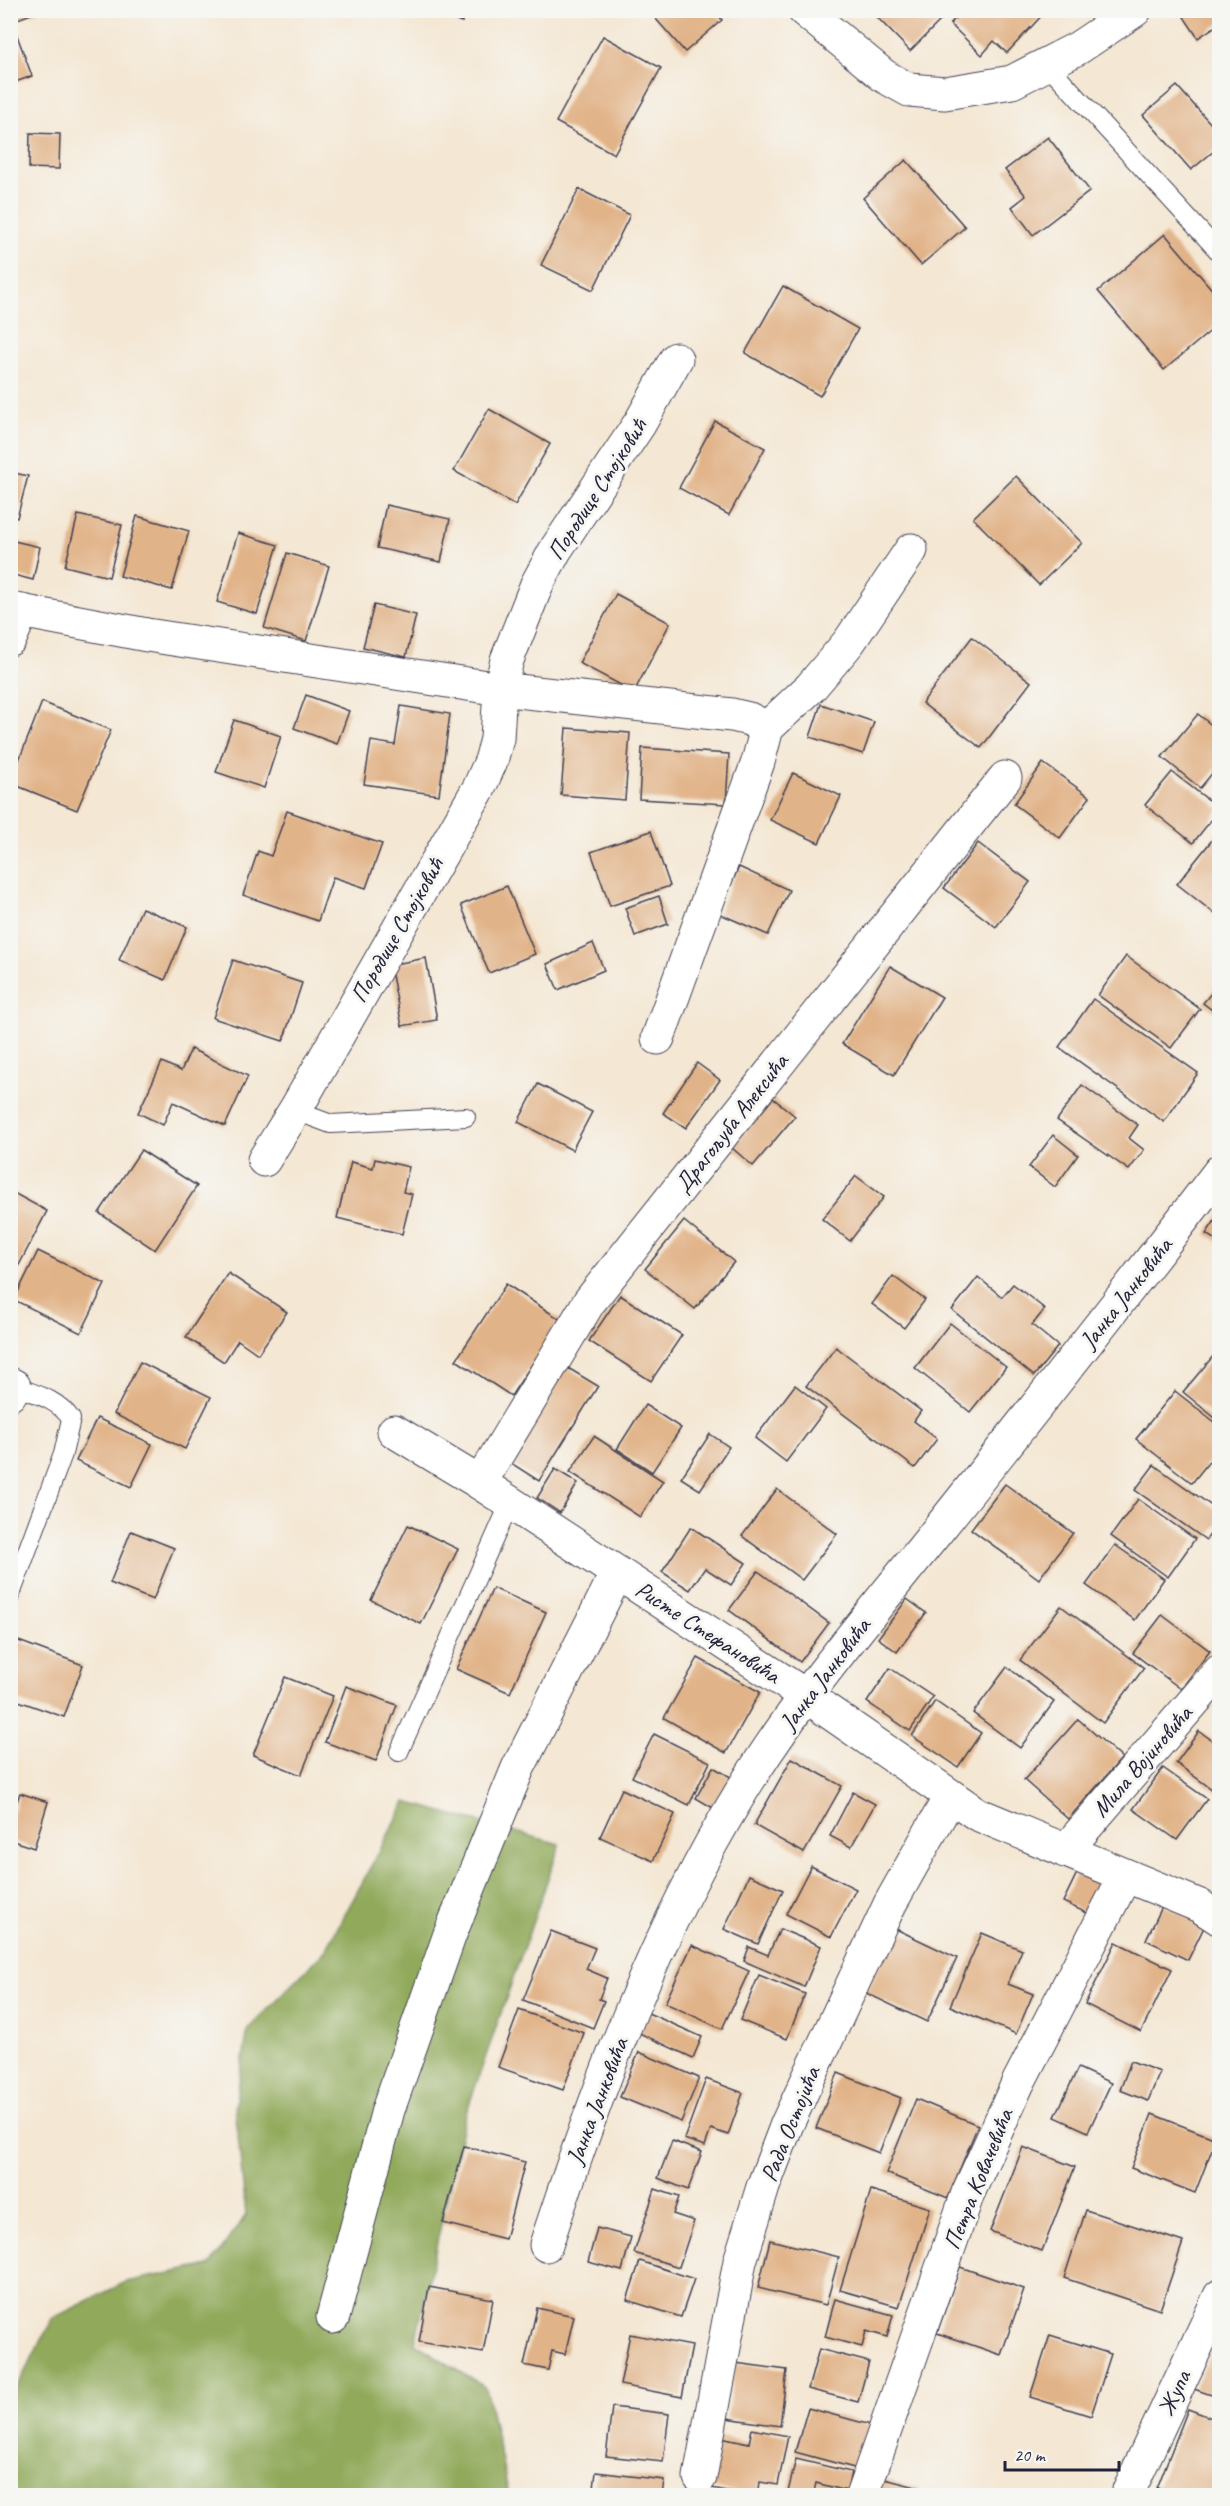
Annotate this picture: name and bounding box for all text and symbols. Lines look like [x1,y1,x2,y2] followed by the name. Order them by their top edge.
[540,411,655,565] street label: Породице Стојковић
[343,851,451,1008] street label: Породице Стојковић
[667,1046,796,1199] street label: Драгољуба Алексића
[1073,1230,1180,1355] street label: Јанка Јанковића
[630,1574,787,1691] street label: Ристе Стефановића
[772,1611,878,1737] street label: Јанка Јанковића
[1085,1698,1200,1823] street label: Мила Војиновића
[559,2032,635,2169] street label: Јанка Јанковића
[753,2061,827,2186] street label: Рада Остојића
[936,2103,1020,2254] street label: Петра Ковачевића
[1151,2364,1198,2421] street label: Жупа
[1005,2434,1119,2472] scale bar
[1014,2444,1047,2466] text: 20 m

